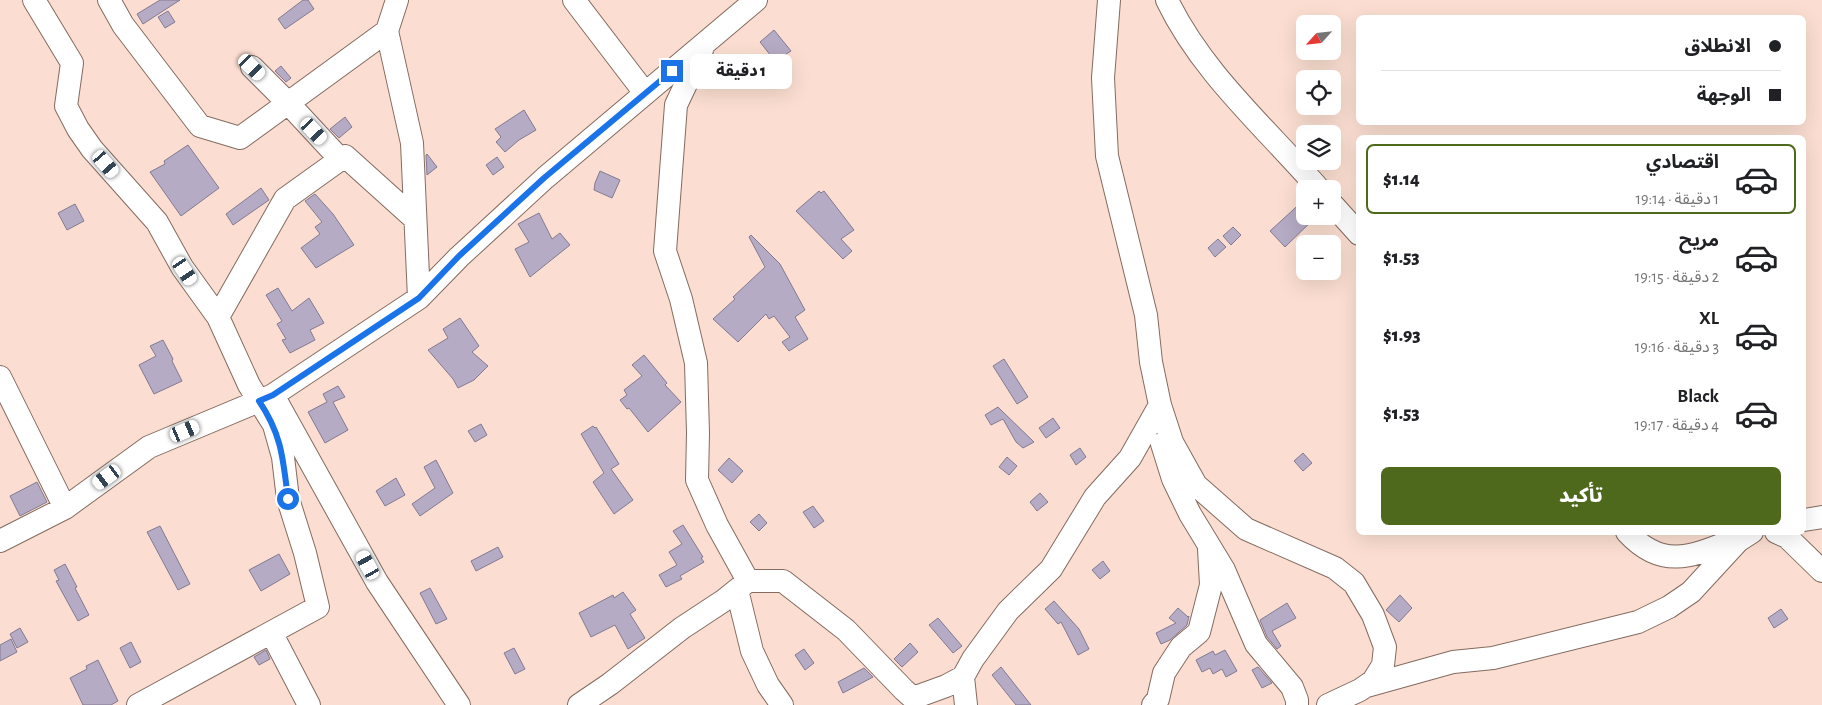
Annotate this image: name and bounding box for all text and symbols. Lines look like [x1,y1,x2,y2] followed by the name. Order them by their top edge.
[1296,15,1341,60] north arrow
[1296,15,1341,280] map controls
[1685,37,1751,56] text: الانطلاق
[235,51,268,83] car
[690,54,792,88] callout: 1 دقيقة
[661,60,683,82] route end
[716,63,766,79] text: 1 دقيقة
[1296,70,1341,115] button: locate
[1697,86,1751,105] text: الوجهة
[298,115,329,147] car
[1296,125,1341,170] button: layers
[90,148,121,180] car
[1646,153,1719,172] text: اقتصادي
[1734,157,1779,202] icon: car
[1383,170,1420,189] text: $1.14
[1296,180,1341,225] button: +
[1636,191,1719,207] text: 1 دقيقة · 19:14
[1679,231,1719,250] text: مريح
[1296,235,1341,280] button: −
[1734,235,1779,280] icon: car
[1383,248,1420,267] text: $1.53
[170,254,199,288] car
[1635,269,1719,285] text: 2 دقيقة · 19:15
[1699,309,1719,328] text: XL
[1734,313,1779,358] icon: car
[1383,326,1421,345] text: $1.93
[1635,339,1719,355] text: 3 دقيقة · 19:16
[1677,387,1719,406] text: Black
[1734,391,1779,436] icon: car
[1383,404,1420,423] text: $1.53
[1634,417,1719,433] text: 4 دقيقة · 19:17
[168,418,201,444] car
[90,462,123,492] car
[1381,467,1781,525] button: تأكيد
[277,488,299,510] route start
[354,548,381,582] car

